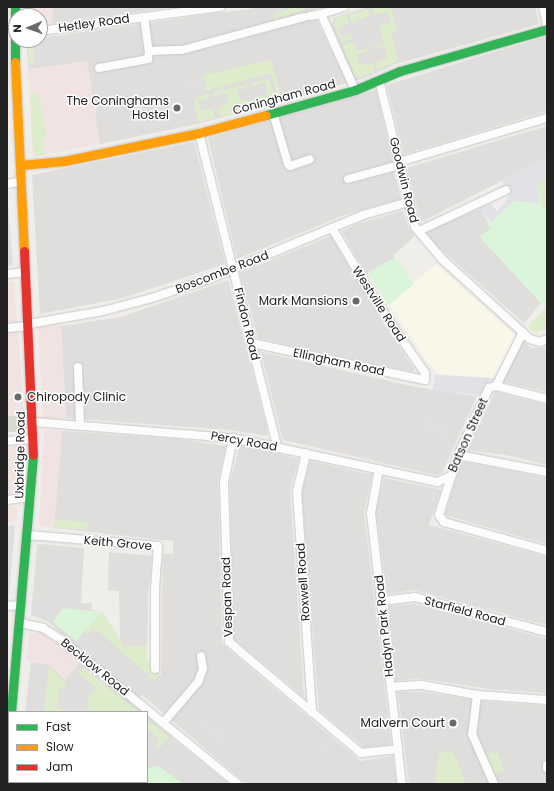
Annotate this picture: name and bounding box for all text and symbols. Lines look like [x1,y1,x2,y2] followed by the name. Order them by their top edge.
[8,8,48,48] north arrow
[58,11,130,35] street label: Hetley Road
[9,24,25,33] text: N
[231,76,337,118] street label: Coningham Road
[66,94,169,122] place label: The Coninghams Hostel
[172,103,182,113] marker: The Coninghams Hostel
[386,136,422,224] street label: Goodwin Road
[173,248,271,296] street label: Boscombe Road
[349,264,409,344] street label: Westville Road
[231,286,263,362] street label: Findon Road
[259,294,348,308] place label: Mark Mansions
[351,296,361,306] marker: Mark Mansions
[292,345,386,379] street label: Ellingham Road
[27,390,126,404] place label: Chiropody Clinic
[12,391,24,403] marker: Chiropody Clinic
[445,396,491,474] street label: Batson Street
[12,411,28,499] street label: Uxbridge Road
[210,428,278,454] street label: Percy Road
[83,533,153,553] street label: Keith Grove
[293,542,313,622] street label: Roxwell Road
[218,557,236,637] street label: Vespan Road
[371,574,397,678] street label: Hadyn Park Road
[423,593,507,629] street label: Starfield Road
[58,635,132,699] street label: Becklow Road
[8,711,148,783] legend
[361,716,445,730] place label: Malvern Court
[46,718,71,735] text: Fast
[448,718,458,728] marker: Malvern Court
[46,738,74,755] text: Slow
[46,758,73,775] text: Jam

